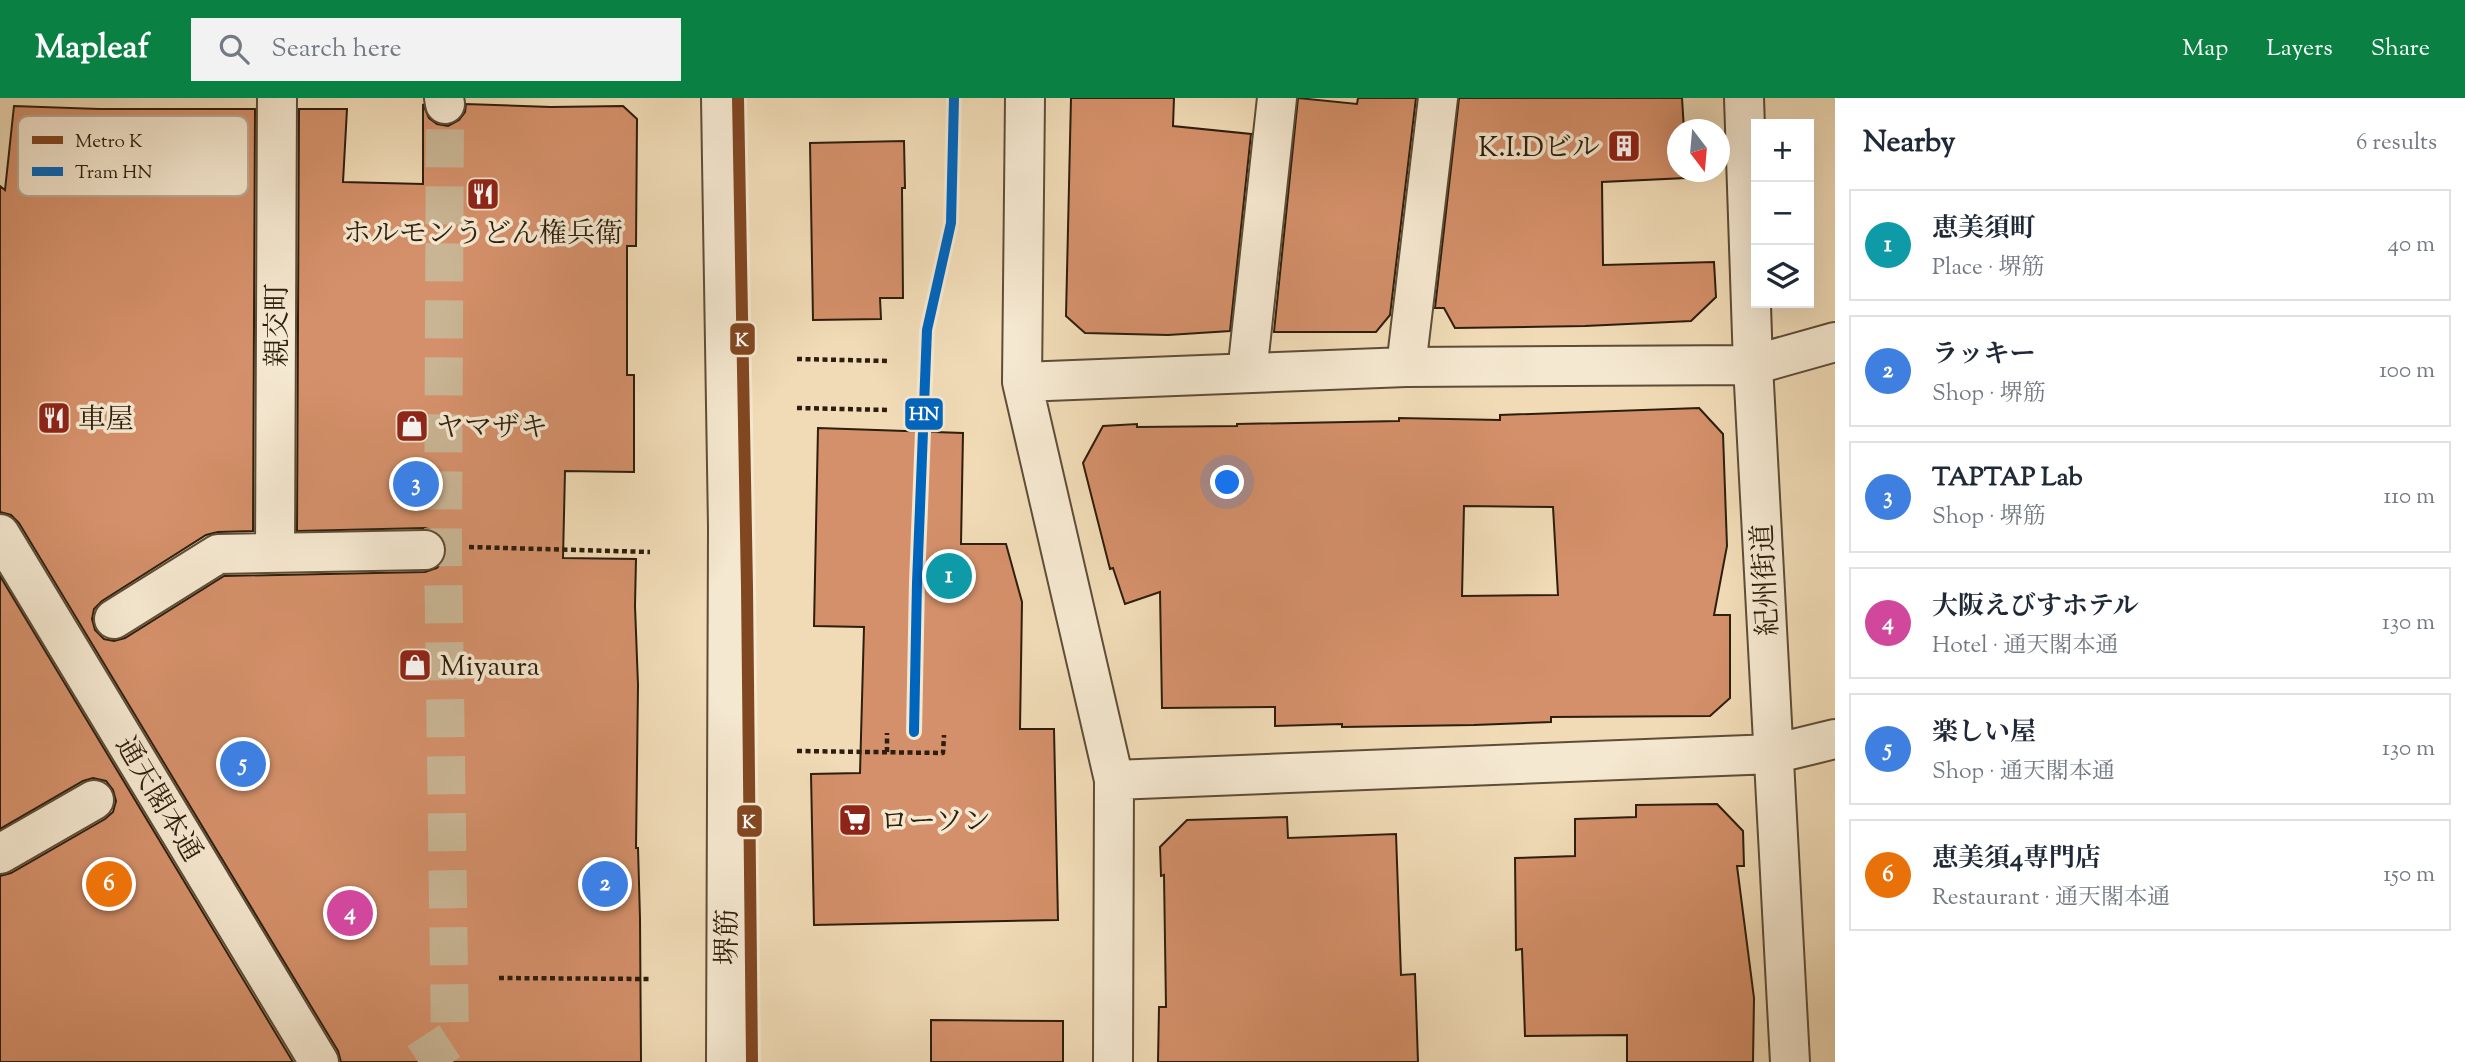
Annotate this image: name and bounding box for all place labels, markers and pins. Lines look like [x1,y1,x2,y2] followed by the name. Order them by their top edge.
[1605,127,1643,165] building icon: K.I.Dビル
[1478,129,1600,169] place label: K.I.Dビル
[464,175,502,213] restaurant icon: ホルモンうどん権兵衛
[343,215,623,255] place label: ホルモンうどん権兵衛
[35,399,73,437] restaurant icon: 車屋
[78,401,134,441] place label: 車屋
[393,407,431,445] shop icon: ヤマザキ
[436,409,548,449] place label: ヤマザキ
[393,458,439,510] pin: 3
[926,550,972,602] pin: 1
[396,646,434,684] shop icon: Miyaura
[440,648,540,688] place label: Miyaura
[220,738,266,790] pin: 5
[836,801,874,839] supermarket icon: ローソン
[880,803,991,843] place label: ローソン
[86,858,132,910] pin: 6
[582,858,628,910] pin: 2
[327,887,373,939] pin: 4

